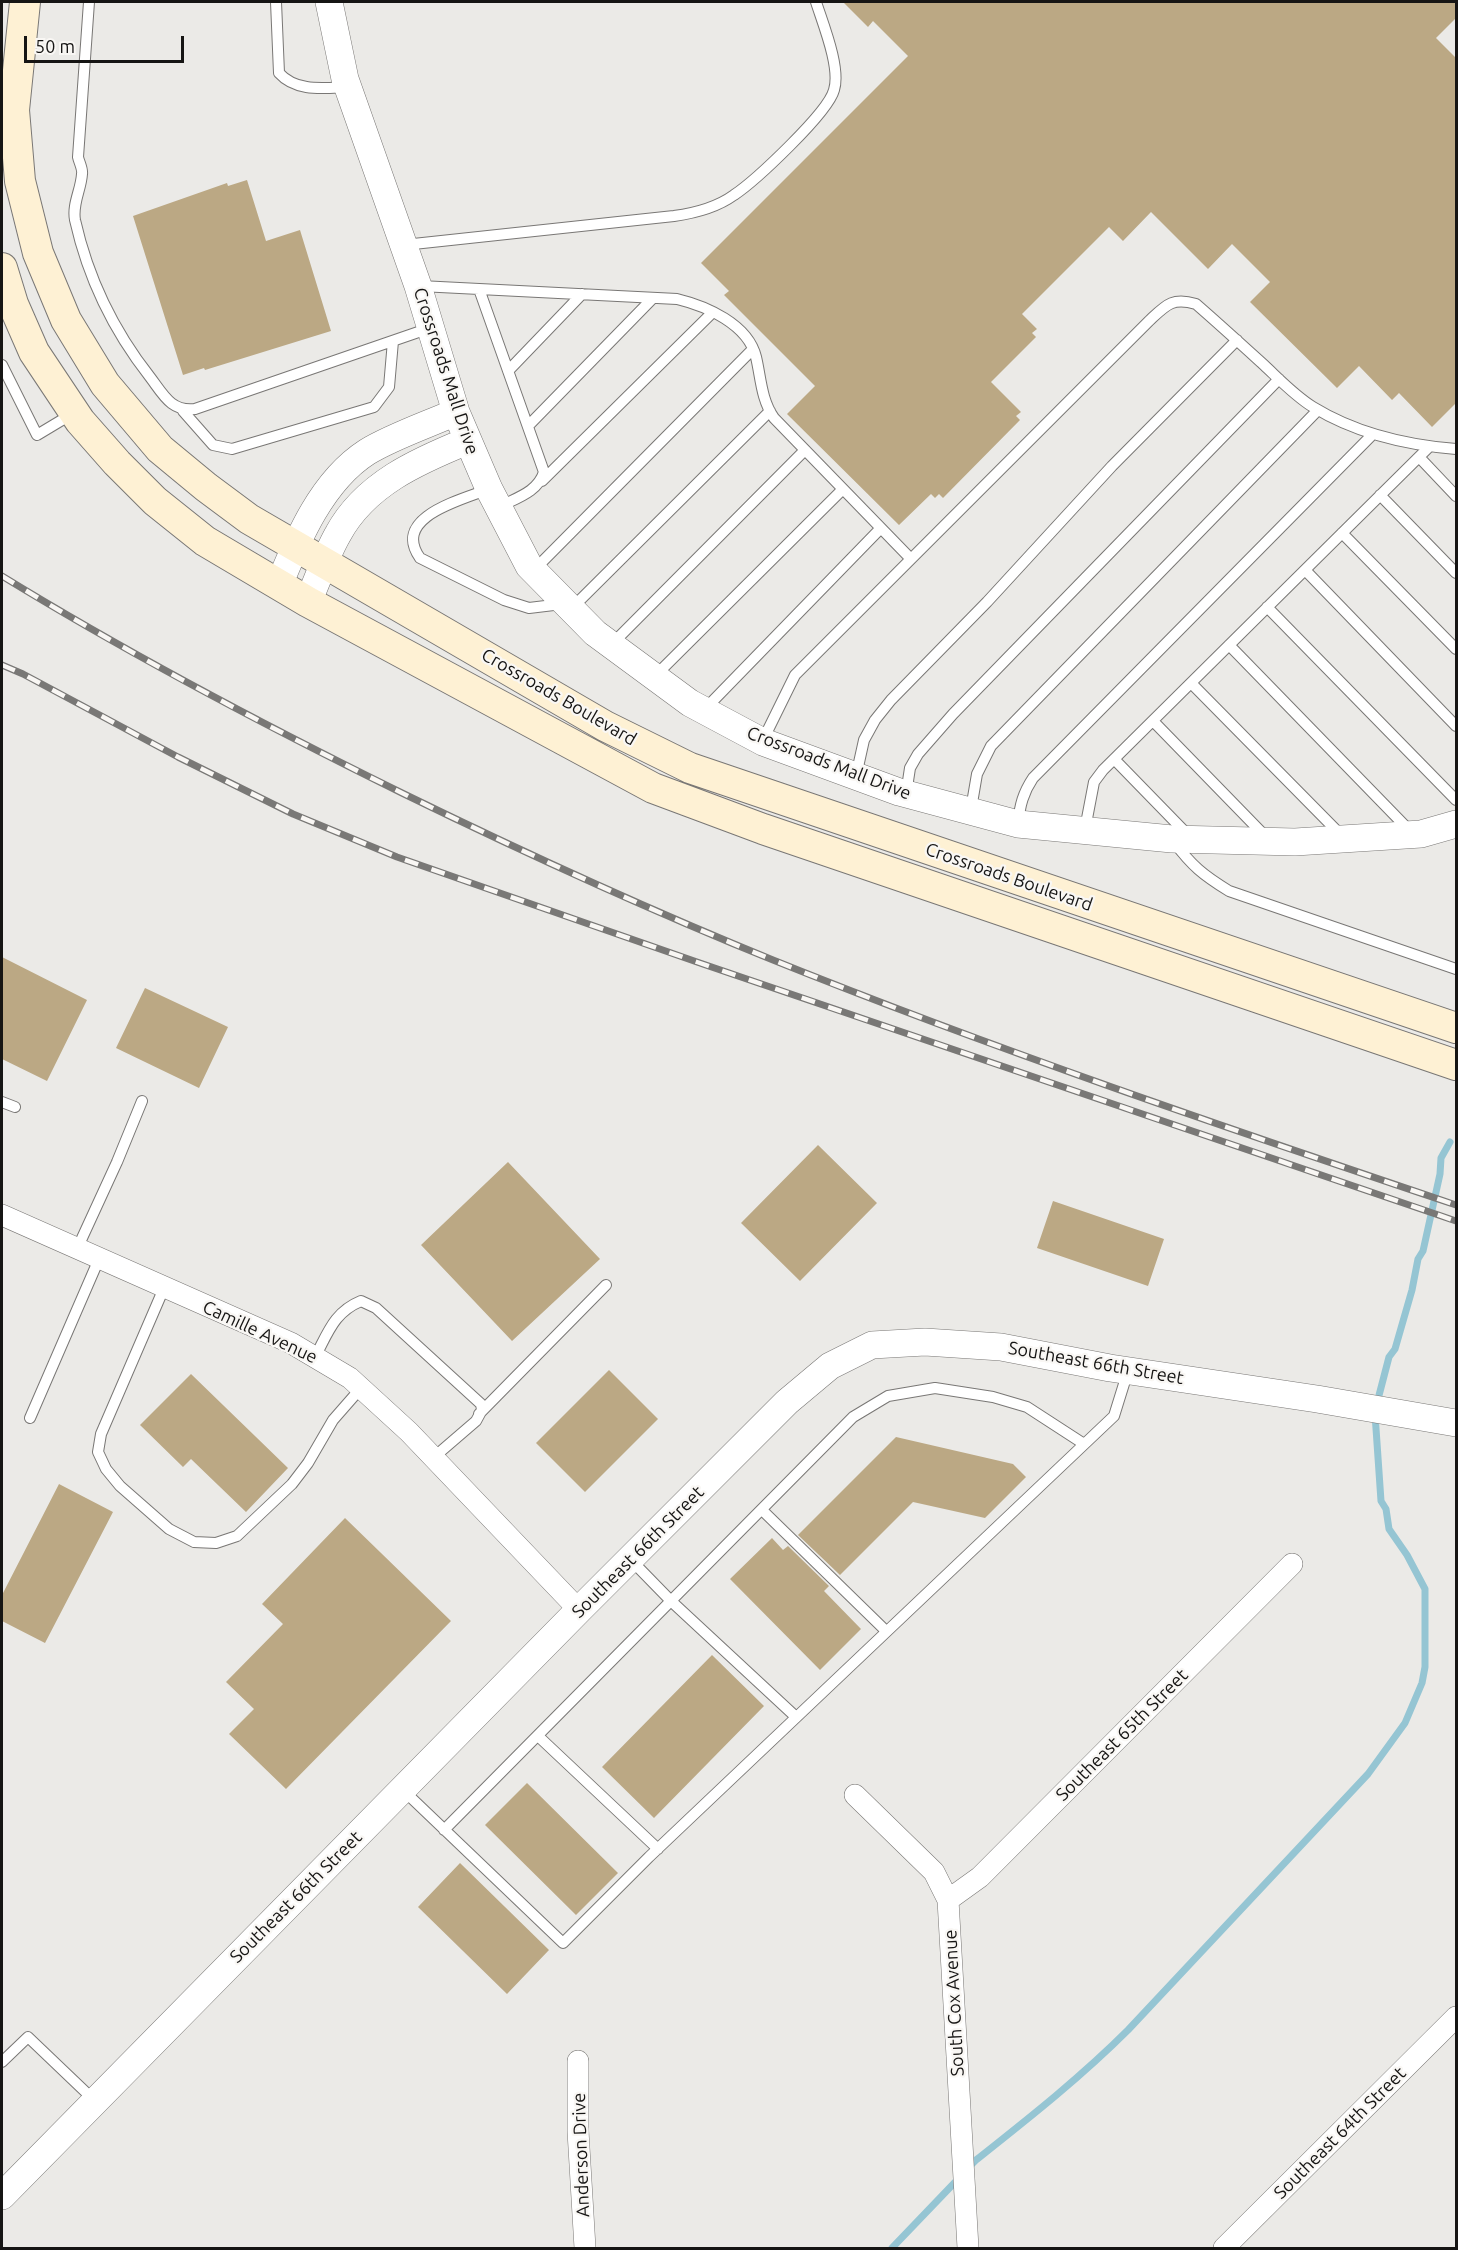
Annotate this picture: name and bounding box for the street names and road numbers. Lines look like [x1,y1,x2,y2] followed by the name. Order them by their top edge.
[409,285,483,457] street label: Crossroads Mall Drive
[478,644,640,750] street label: Crossroads Boulevard
[744,722,914,804] street label: Crossroads Mall Drive
[923,838,1095,916] street label: Crossroads Boulevard
[199,1296,321,1368] street label: Camille Avenue
[1007,1337,1185,1389] street label: Southeast 66th Street
[567,1481,709,1623] street label: Southeast 66th Street
[1051,1664,1193,1806] street label: Southeast 65th Street
[225,1826,367,1968] street label: Southeast 66th Street
[939,1929,969,2077] street label: South Cox Avenue
[1269,2062,1411,2204] street label: Southeast 64th Street
[568,2092,594,2218] street label: Anderson Drive

